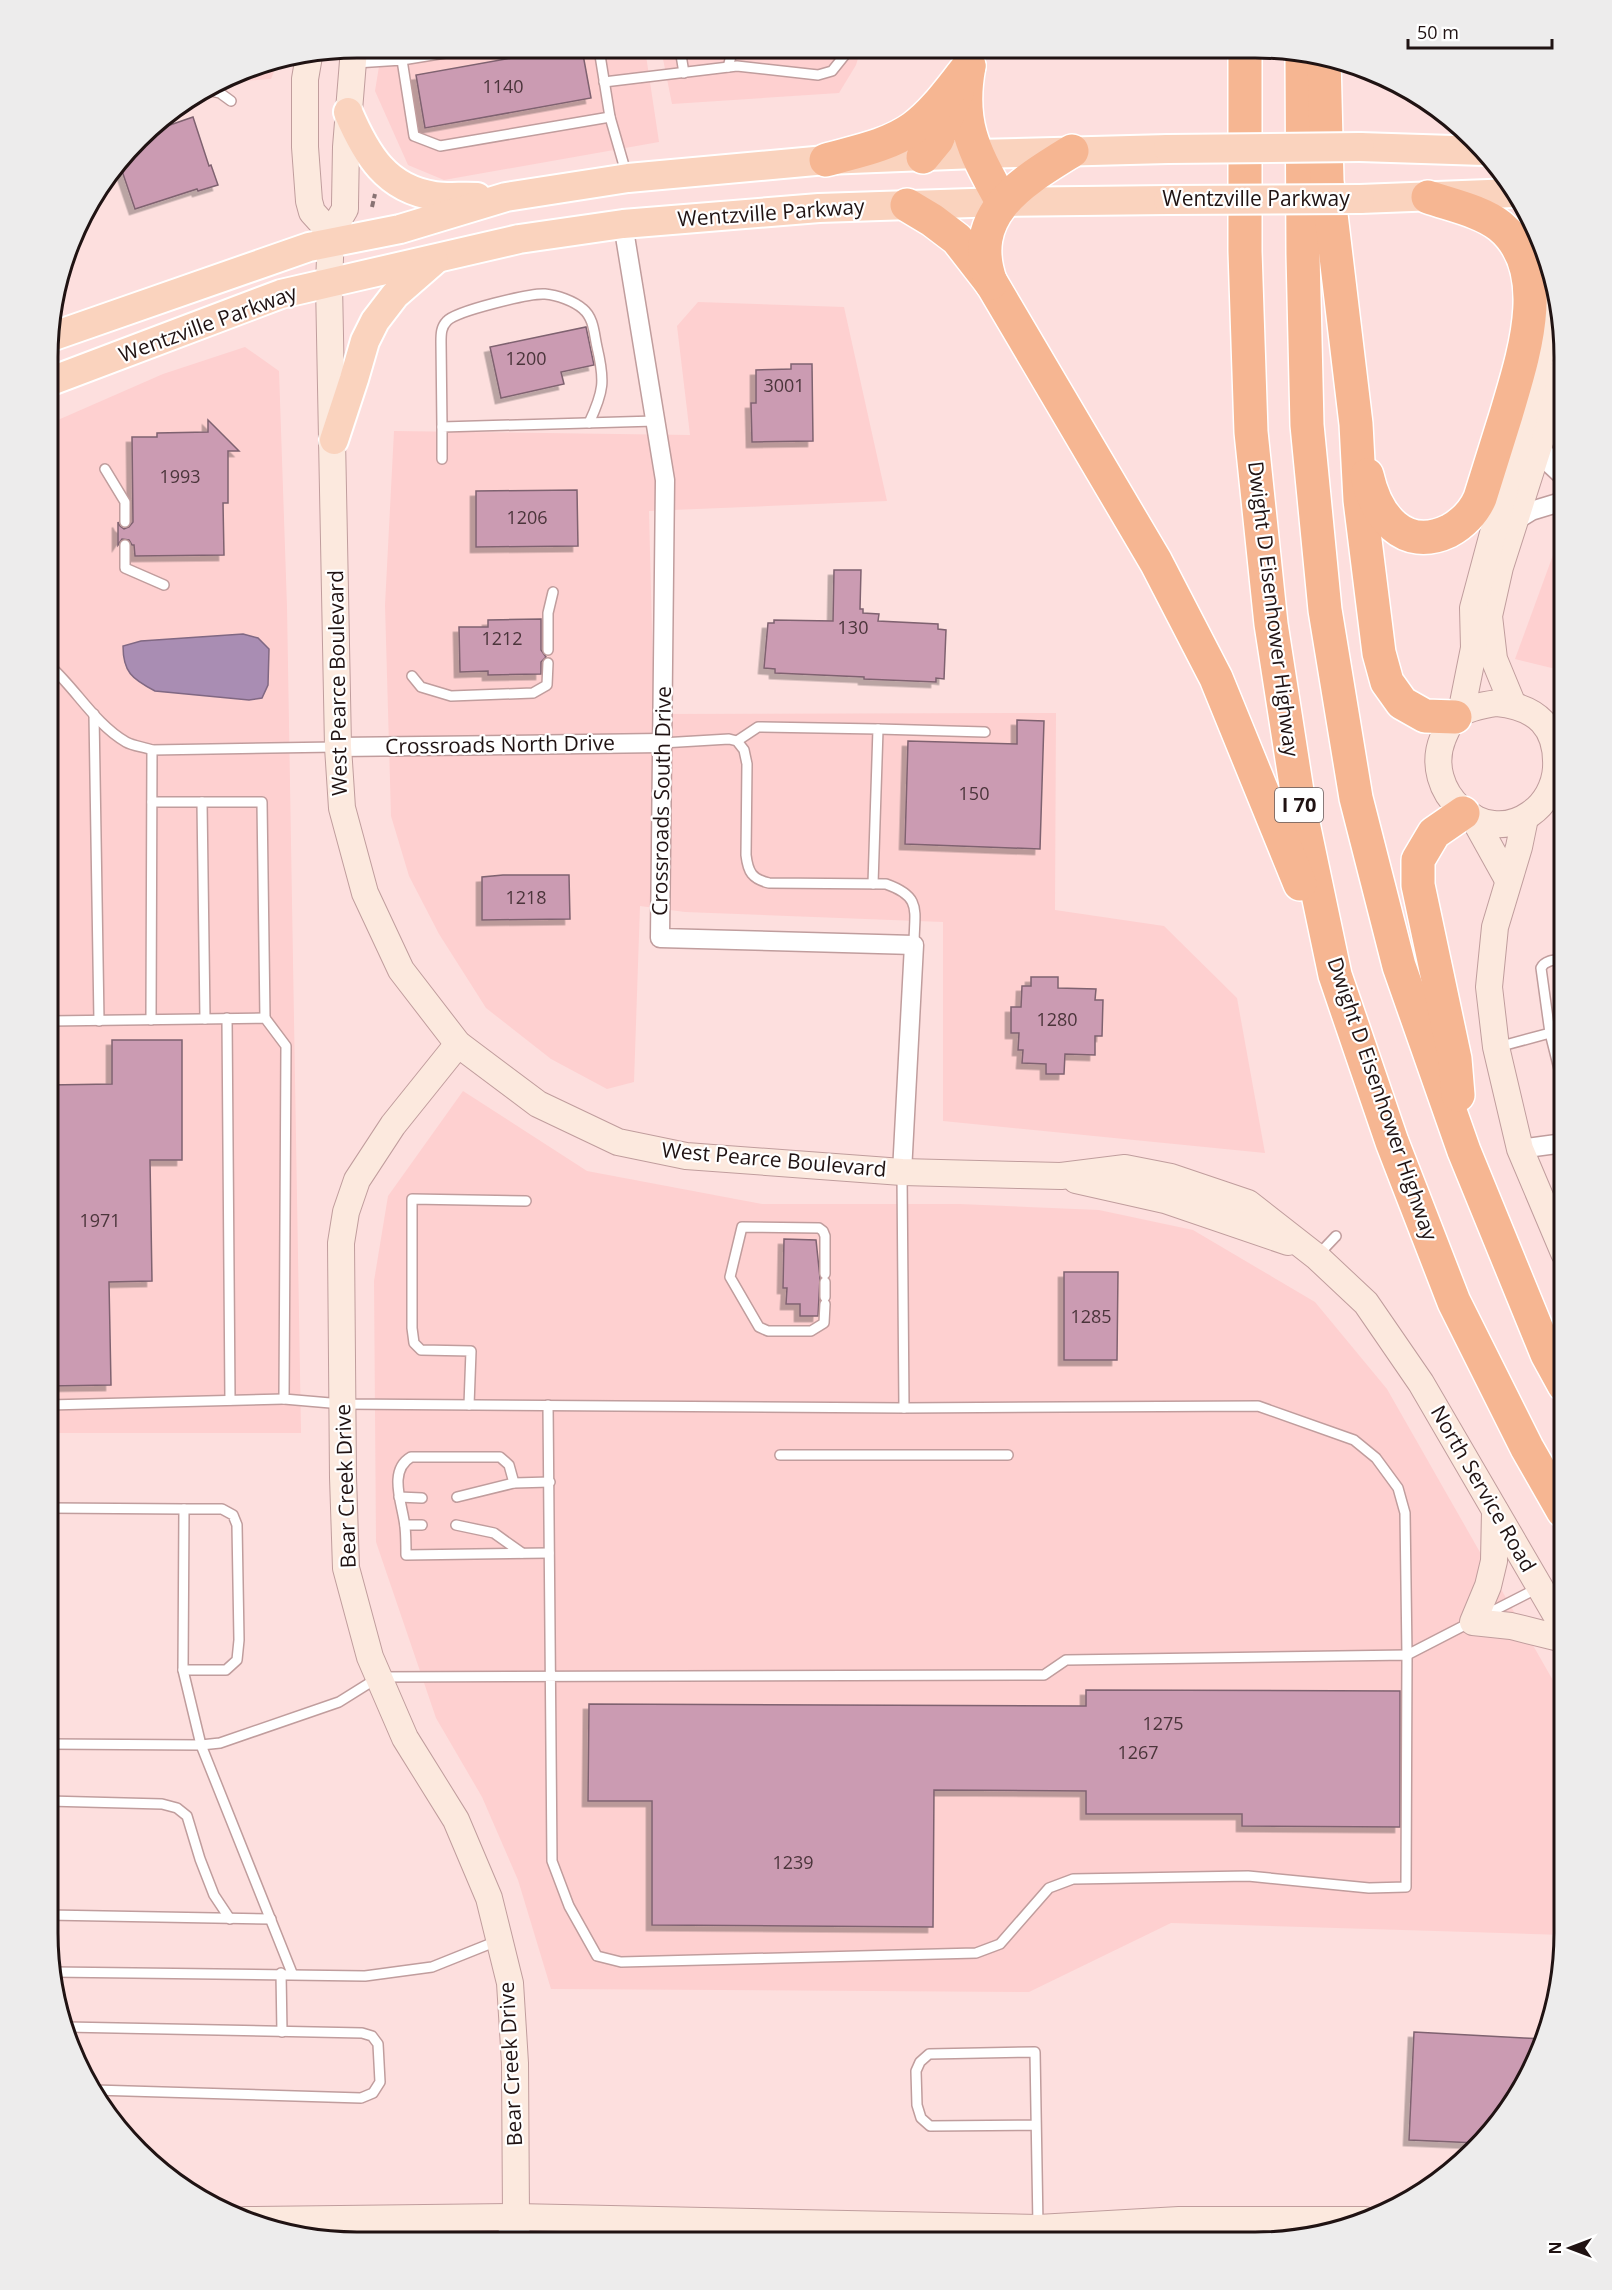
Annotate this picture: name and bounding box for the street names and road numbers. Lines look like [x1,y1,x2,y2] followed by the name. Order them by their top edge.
[1162,184,1350,212] street label: Wentzville Parkway
[676,191,866,233] street label: Wentzville Parkway
[115,278,301,368] street label: Wentzville Parkway
[1242,460,1306,759] street label: Dwight D Eisenhower Highway
[321,570,353,796] street label: West Pearce Boulevard
[645,686,677,916] street label: Crossroads South Drive
[385,728,615,760] street label: Crossroads North Drive
[1275,788,1323,822] road number: I 70
[1321,953,1445,1244] street label: Dwight D Eisenhower Highway
[660,1135,888,1183] street label: West Pearce Boulevard
[1425,1400,1543,1577] street label: North Service Road
[328,1403,362,1569] street label: Bear Creek Drive
[492,1981,528,2147] street label: Bear Creek Drive

